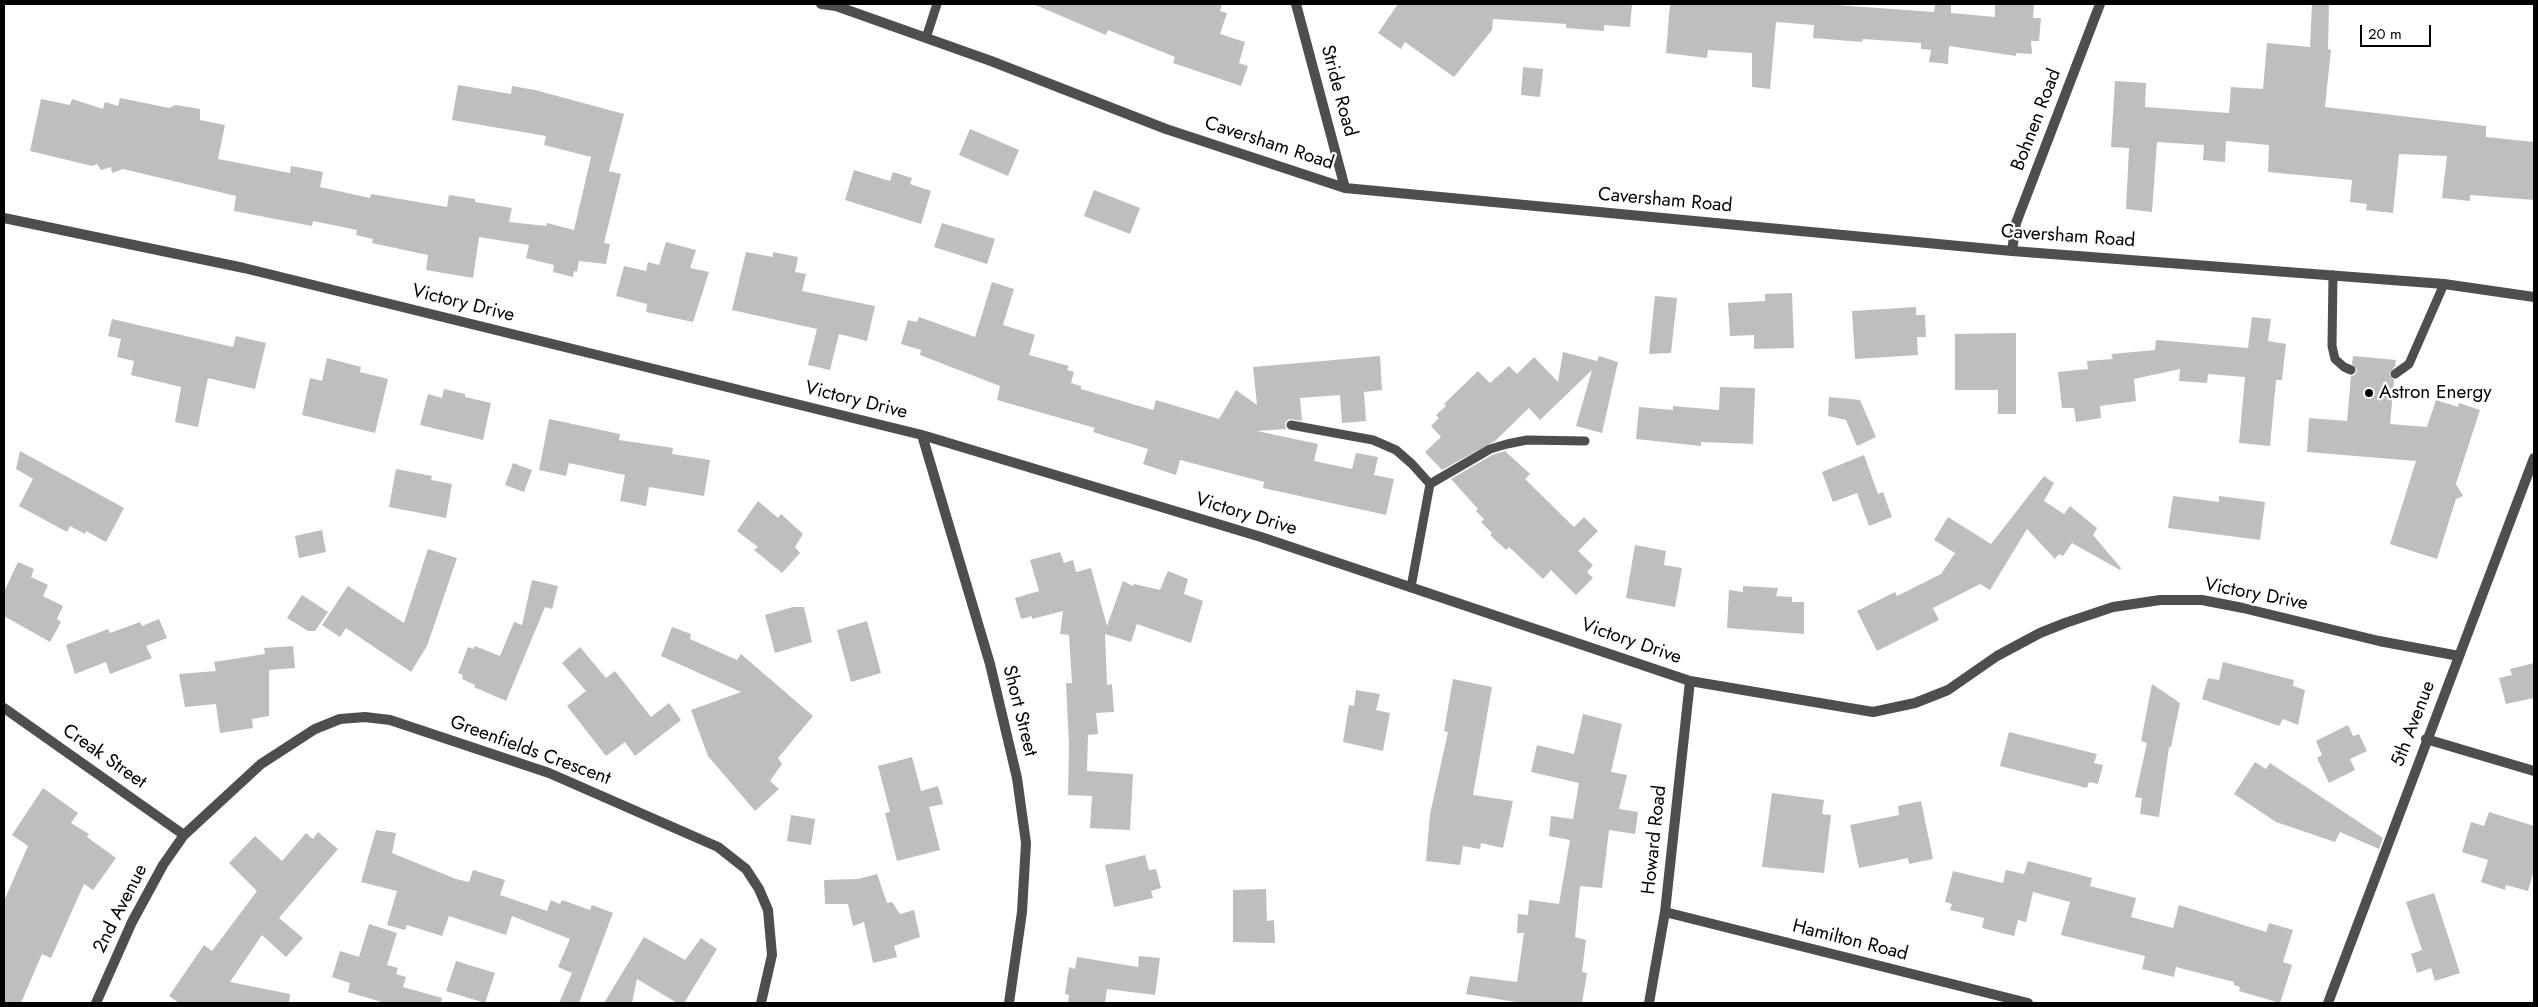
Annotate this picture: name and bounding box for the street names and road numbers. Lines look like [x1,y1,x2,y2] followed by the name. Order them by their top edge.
[1315,43,1361,139] street label: Stride Road
[2007,66,2067,174] street label: Bohnen Road
[1201,112,1337,176] street label: Caversham Road
[1597,184,1733,218] street label: Caversham Road
[2000,221,2136,253] street label: Caversham Road
[409,280,517,328] street label: Victory Drive
[802,377,910,425] street label: Victory Drive
[1193,489,1299,541] street label: Victory Drive
[2202,574,2310,616] street label: Victory Drive
[1578,614,1684,670] street label: Victory Drive
[997,663,1041,759] street label: Short Street
[2387,678,2441,770] street label: 5th Avenue
[447,711,613,791] street label: Greenfields Crescent
[58,720,150,794] street label: Creak Street
[1638,784,1672,896] street label: Howard Road
[89,861,153,957] street label: 2nd Avenue
[1790,916,1910,966] street label: Hamilton Road

